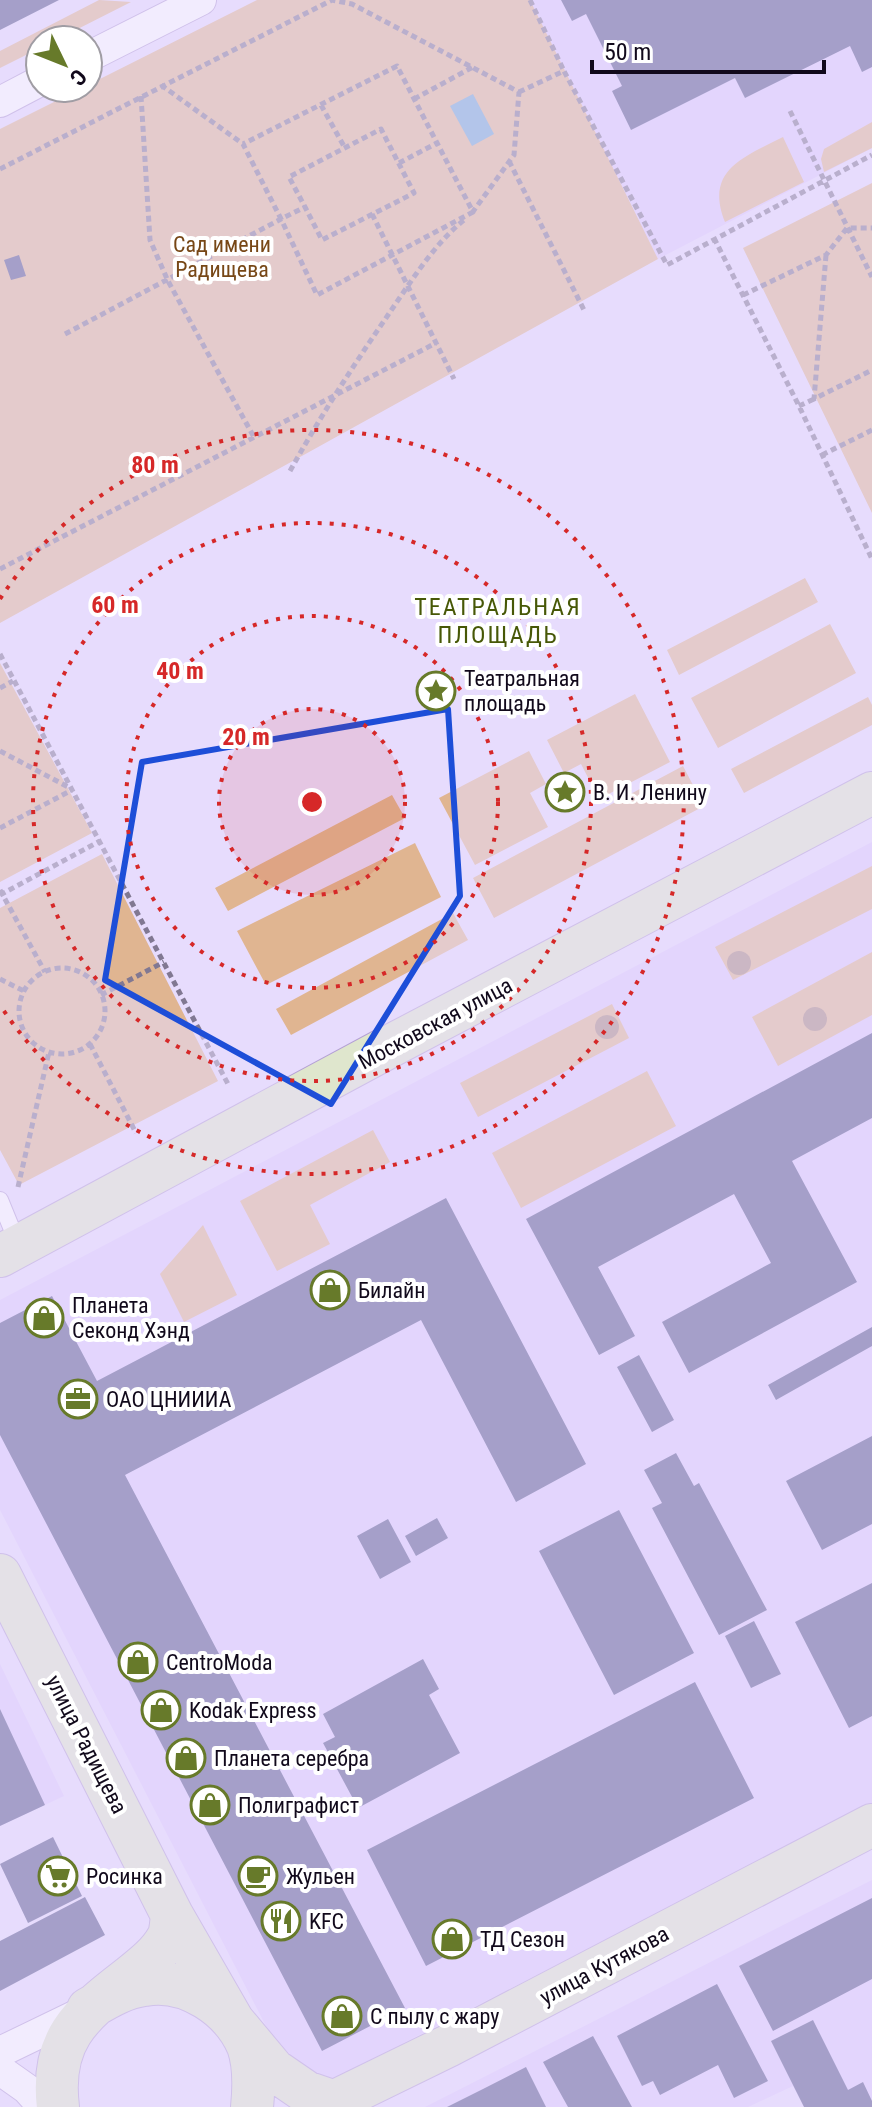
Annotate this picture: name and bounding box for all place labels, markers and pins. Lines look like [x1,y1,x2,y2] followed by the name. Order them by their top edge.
[464,666,580,716] place label: Театральная площадь
[415,670,457,712] place icon: Театральная площадь
[544,771,586,813] place icon: В. И. Ленину
[593,780,707,805] place label: В. И. Ленину
[298,788,326,816] centre of rings
[309,1269,351,1311] shop icon: Билайн
[358,1278,425,1303] place label: Билайн
[72,1293,190,1343] place label: Планета Секонд Хэнд
[23,1297,65,1339] shop icon: Планета Секонд Хэнд
[57,1378,99,1420] office icon: ОАО ЦНИИИА
[106,1387,232,1412] place label: ОАО ЦНИИИА
[117,1641,159,1683] shop icon: CentroModa
[166,1650,273,1675] place label: CentroModa
[140,1689,182,1731] shop icon: Kodak Express
[189,1698,317,1723] place label: Kodak Express
[165,1737,207,1779] shop icon: Планета серебра
[214,1746,369,1771] place label: Планета серебра
[189,1784,231,1826] shop icon: Полиграфист
[238,1793,359,1818] place label: Полиграфист
[37,1855,79,1897] supermarket icon: Росинка
[237,1855,279,1897] cafe icon: Жульен
[86,1864,163,1889] place label: Росинка
[286,1864,355,1889] place label: Жульен
[260,1900,302,1942] restaurant icon: KFC
[309,1909,344,1934] place label: KFC
[431,1918,473,1960] shop icon: ТД Сезон
[480,1927,565,1952] place label: ТД Сезон
[321,1995,363,2037] shop icon: С пылу с жару
[370,2004,499,2029] place label: С пылу с жару

